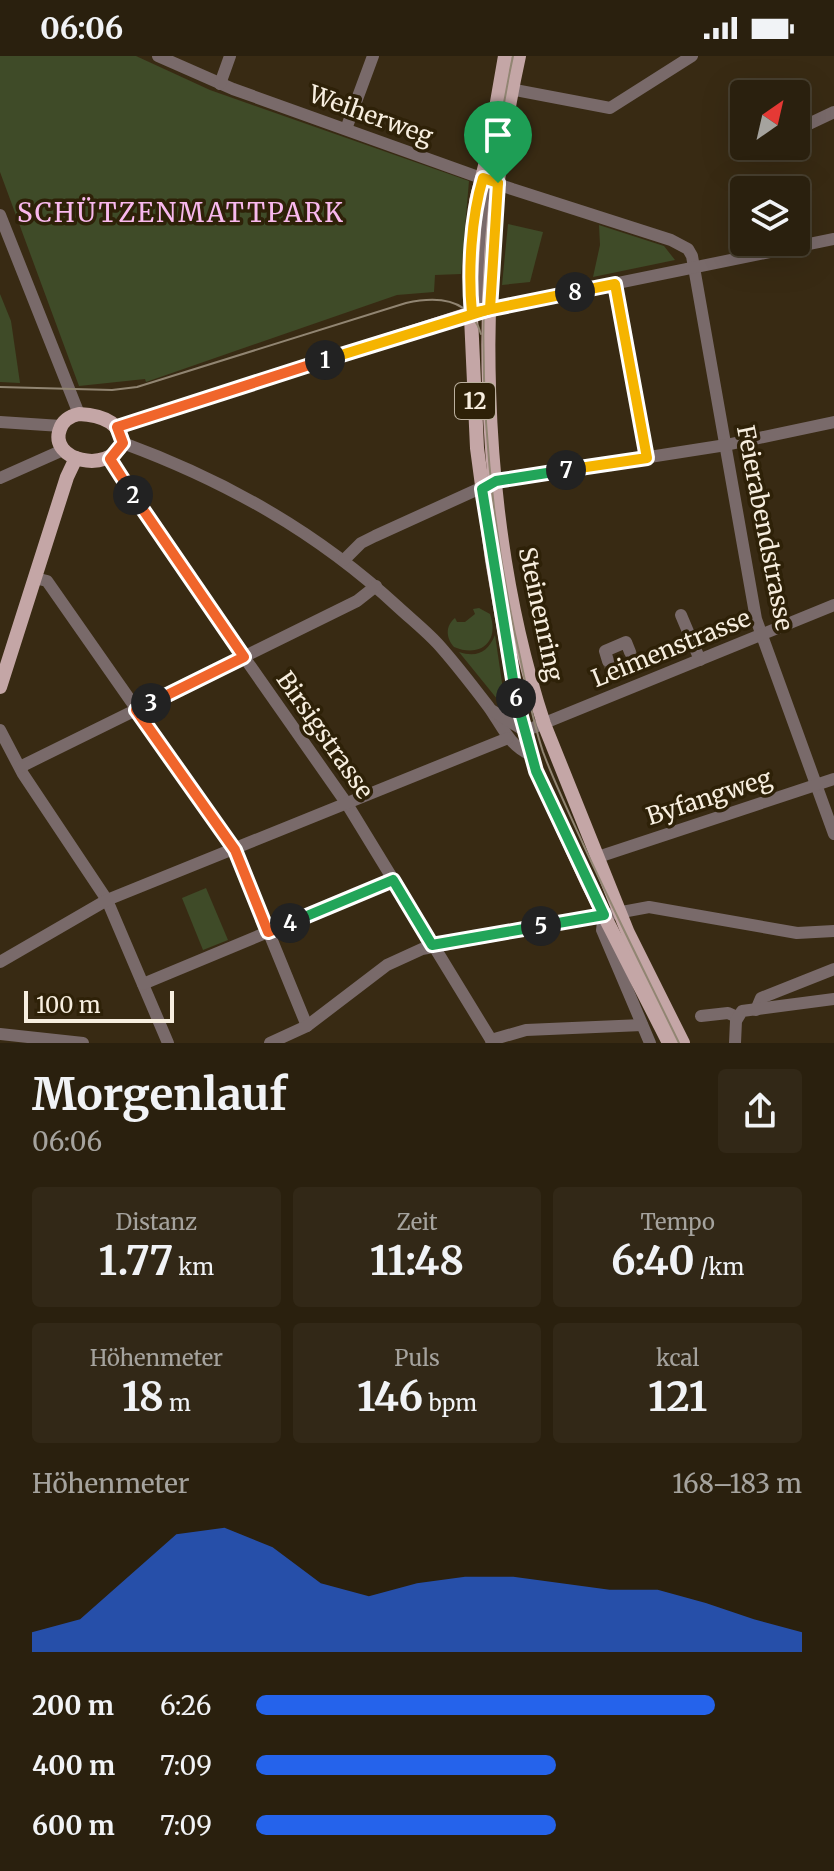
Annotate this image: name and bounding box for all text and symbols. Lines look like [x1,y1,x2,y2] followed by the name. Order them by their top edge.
[40,9,123,47] text: 06:06
[304,78,438,152] street label: Weiherweg
[730,80,810,160] north arrow
[730,80,810,256] map controls
[464,101,532,183] pin
[476,113,520,157] icon: arrive
[730,176,810,256] button: layers
[17,196,345,229] district label: SCHÜTZENMATTPARK
[555,272,595,312] pin: 8
[568,278,582,306] text: 8
[305,340,345,380] pin: 1
[320,346,330,374] text: 1
[455,383,495,419] road number: 12
[730,423,800,633] street label: Feierabendstrasse
[546,450,586,490] pin: 7
[559,456,573,484] text: 7
[113,475,153,515] pin: 2
[127,481,139,509] text: 2
[512,544,570,684] street label: Steinenring
[587,602,755,694] street label: Leimenstrasse
[270,665,380,805] street label: Birsigstrasse
[496,678,536,718] pin: 6
[131,683,171,723] pin: 3
[509,684,523,712] text: 6
[145,689,157,717] text: 3
[642,762,776,832] street label: Byfangweg
[270,903,310,943] pin: 4
[521,906,561,946] pin: 5
[283,909,297,937] text: 4
[535,912,547,940] text: 5
[24,987,174,1023] scale bar
[36,991,101,1019] text: 100 m
[32,1067,287,1122] text: Morgenlauf
[718,1069,802,1153] button: share
[32,1125,102,1158] text: 06:06
[116,1208,197,1236] text: Distanz
[396,1208,438,1236] text: Zeit
[640,1208,715,1236] text: Tempo
[98,1236,173,1286] text: 1.77
[370,1236,464,1286] text: 11:48
[611,1236,695,1286] text: 6:40
[173,1253,214,1281] text: km
[695,1253,744,1281] text: /km
[90,1344,223,1372] text: Höhenmeter
[394,1344,440,1372] text: Puls
[656,1344,699,1372] text: kcal
[122,1372,164,1422] text: 18
[357,1372,423,1422] text: 146
[648,1372,707,1422] text: 121
[164,1389,191,1417] text: m
[423,1389,477,1417] text: bpm
[32,1467,190,1500] text: Höhenmeter
[672,1467,802,1500] text: 168–183 m
[32,1689,114,1722] text: 200 m
[160,1689,211,1722] text: 6:26
[32,1749,115,1782] text: 400 m
[160,1749,212,1782] text: 7:09
[32,1809,115,1842] text: 600 m
[160,1809,212,1842] text: 7:09

